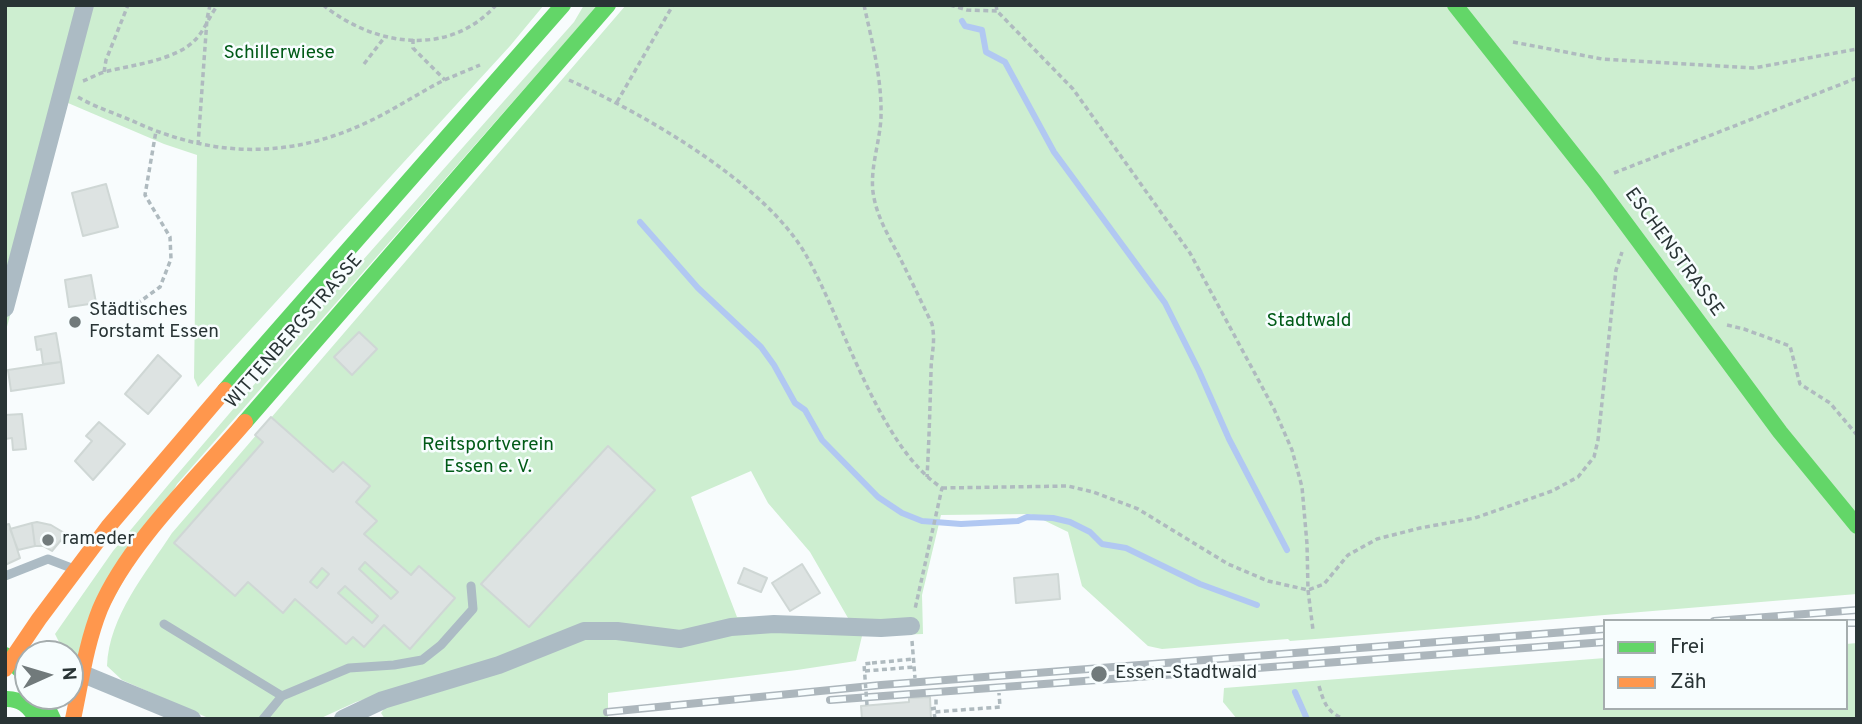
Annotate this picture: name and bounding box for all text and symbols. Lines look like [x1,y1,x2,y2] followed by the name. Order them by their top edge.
[223,43,335,65] park label: Schillerwiese
[1619,184,1727,322] street label: ESCHENSTRASSE
[222,250,368,414] street label: WITTENBERGSTRASSE
[89,300,219,344] place label: Städtisches Forstamt Essen
[1266,311,1352,333] park label: Stadtwald
[67,314,83,330] marker: Städtisches Forstamt Essen
[422,435,554,479] park label: Reitsportverein Essen e. V.
[62,529,135,551] place label: rameder
[40,532,56,548] marker: rameder
[1603,619,1848,710] legend
[1670,634,1705,661] text: Frei
[14,640,84,710] north arrow
[1115,663,1257,685] place label: Essen-Stadtwald
[1089,664,1109,684] marker: Essen-Stadtwald
[56,666,80,681] text: N
[1670,669,1707,696] text: Zäh

